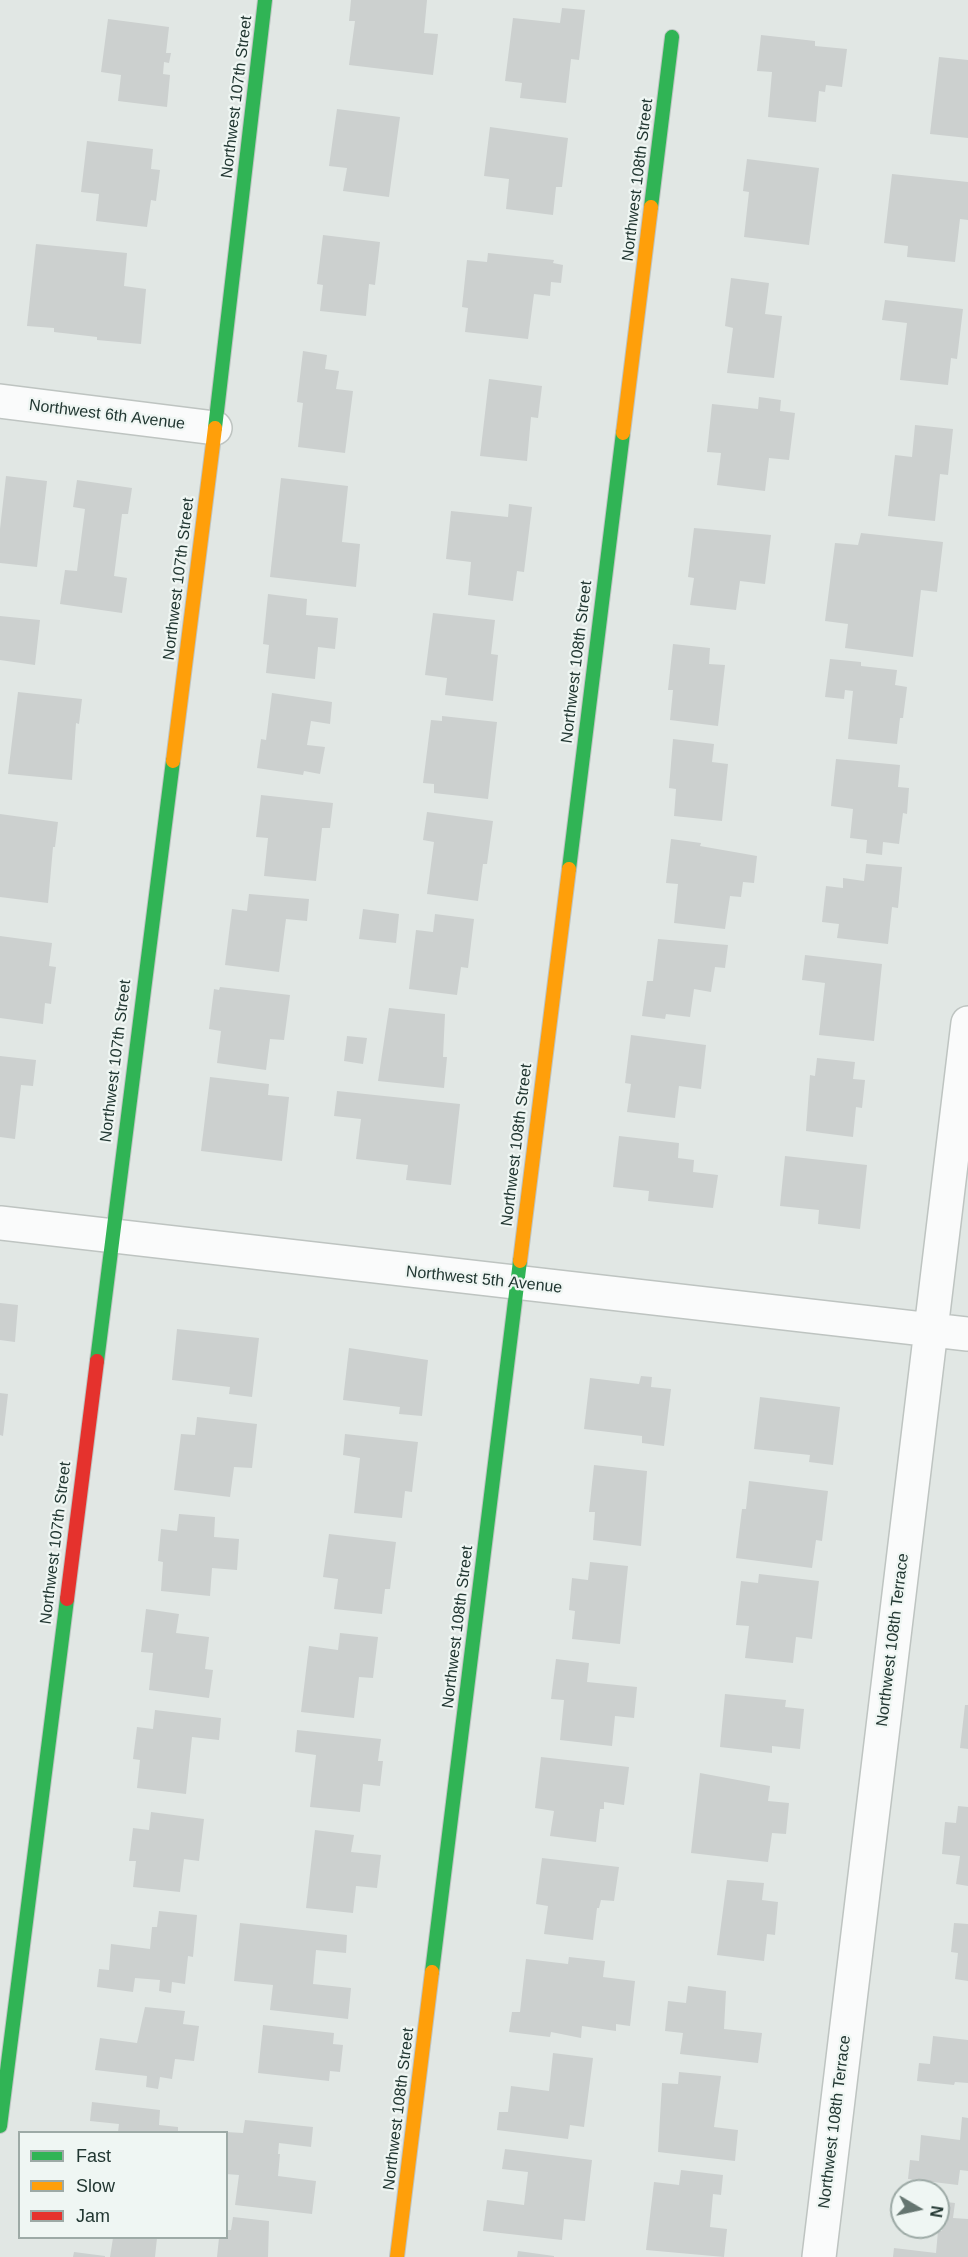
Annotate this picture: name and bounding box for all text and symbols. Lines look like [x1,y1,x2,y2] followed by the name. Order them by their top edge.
[218,15,256,179] street label: Northwest 107th Street
[619,98,657,262] street label: Northwest 108th Street
[28,396,186,434] street label: Northwest 6th Avenue
[160,497,198,661] street label: Northwest 107th Street
[558,580,596,744] street label: Northwest 108th Street
[97,979,135,1143] street label: Northwest 107th Street
[498,1063,536,1227] street label: Northwest 108th Street
[405,1262,563,1298] street label: Northwest 5th Avenue
[37,1461,75,1625] street label: Northwest 107th Street
[439,1545,477,1709] street label: Northwest 108th Street
[873,1552,913,1728] street label: Northwest 108th Terrace
[380,2027,418,2191] street label: Northwest 108th Street
[815,2034,855,2210] street label: Northwest 108th Terrace
[18,2131,228,2239] legend
[76,2146,111,2166] text: Fast
[76,2176,115,2196] text: Slow
[890,2179,950,2239] north arrow
[927,2205,946,2219] text: N
[76,2206,110,2226] text: Jam

